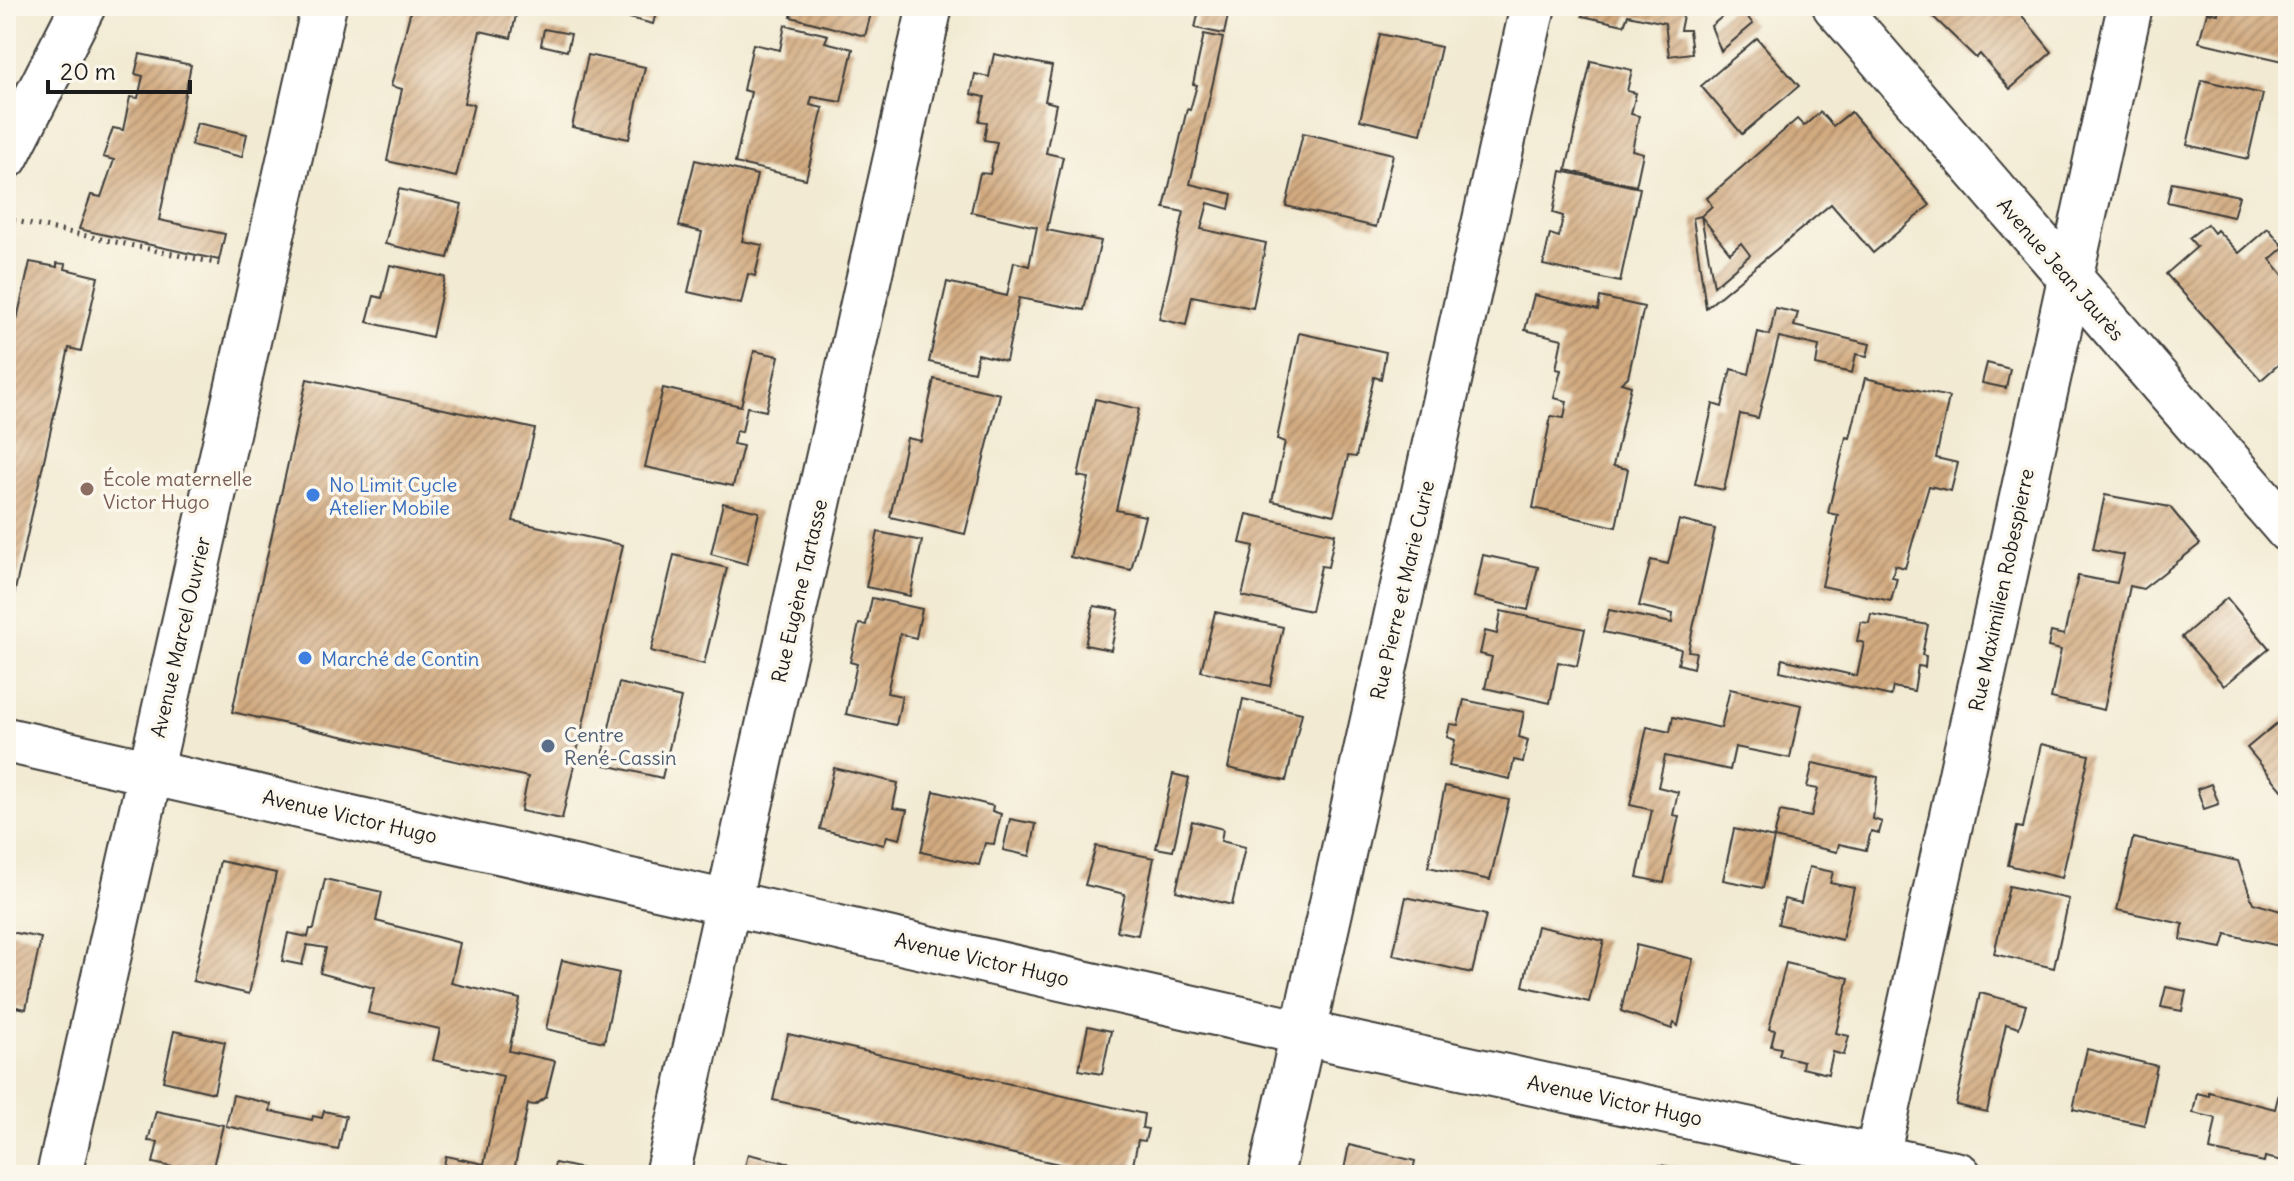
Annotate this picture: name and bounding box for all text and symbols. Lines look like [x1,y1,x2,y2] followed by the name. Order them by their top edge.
[48,44,190,94] scale bar
[60,56,116,86] text: 20 m
[1992,192,2130,346] street label: Avenue Jean Jaurès
[103,466,252,514] place label: École maternelle Victor Hugo
[1963,466,2039,714] street label: Rue Maximilien Robespierre
[329,472,457,520] place label: No Limit Cycle Atelier Mobile
[1365,478,1439,702] street label: Rue Pierre et Marie Curie
[78,480,96,498] marker: École maternelle Victor Hugo
[304,486,322,504] marker: No Limit Cycle Atelier Mobile
[766,497,832,685] street label: Rue Eugène Tartasse
[145,534,215,740] street label: Avenue Marcel Ouvrier
[321,646,479,671] place label: Marché de Contin
[296,649,314,667] marker: Marché de Contin
[564,722,677,770] place label: Centre René-Cassin
[539,737,557,755] marker: Centre René-Cassin
[260,784,440,848] street label: Avenue Victor Hugo
[892,927,1072,991] street label: Avenue Victor Hugo
[1525,1069,1705,1131] street label: Avenue Victor Hugo

